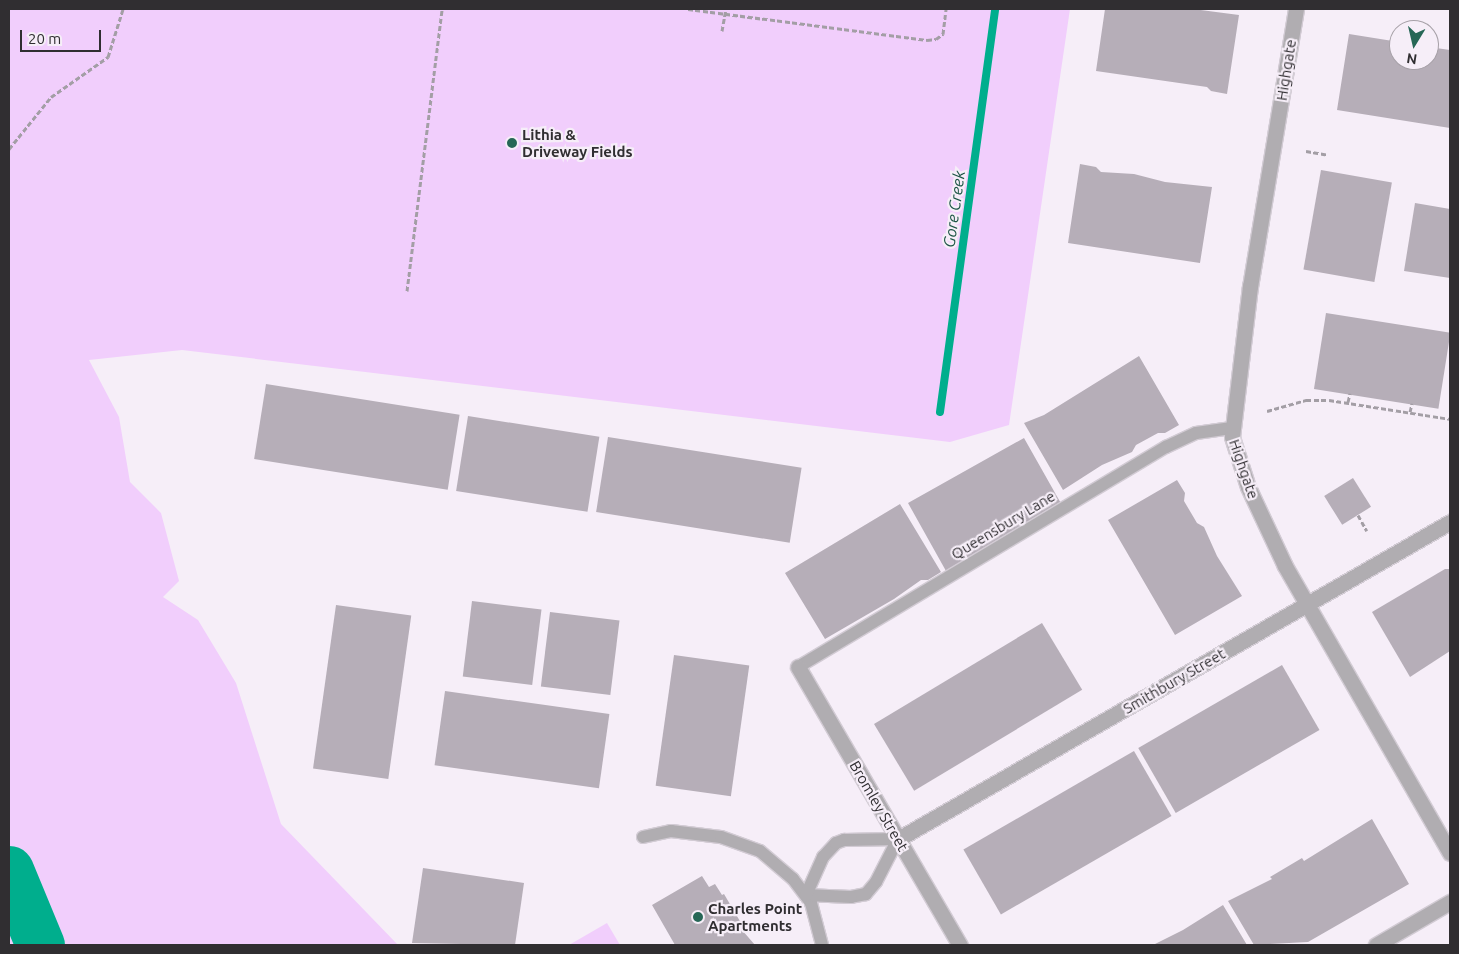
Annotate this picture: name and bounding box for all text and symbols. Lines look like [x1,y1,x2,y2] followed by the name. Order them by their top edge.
[22,20,104,52] scale bar
[1389,20,1439,70] north arrow
[28,30,61,47] text: 20 m
[1272,38,1300,102] street label: Highgate
[1405,50,1418,68] text: N
[522,125,633,160] place label: Lithia & Driveway Fields
[506,137,518,149] marker: Lithia & Driveway Fields
[939,169,969,249] water label: Gore Creek
[1225,437,1263,501] street label: Highgate
[948,487,1058,563] street label: Queensbury Lane
[1120,645,1228,717] street label: Smithbury Street
[846,757,912,855] street label: Bromley Street
[708,899,802,934] place label: Charles Point Apartments
[692,911,704,923] marker: Charles Point Apartments

